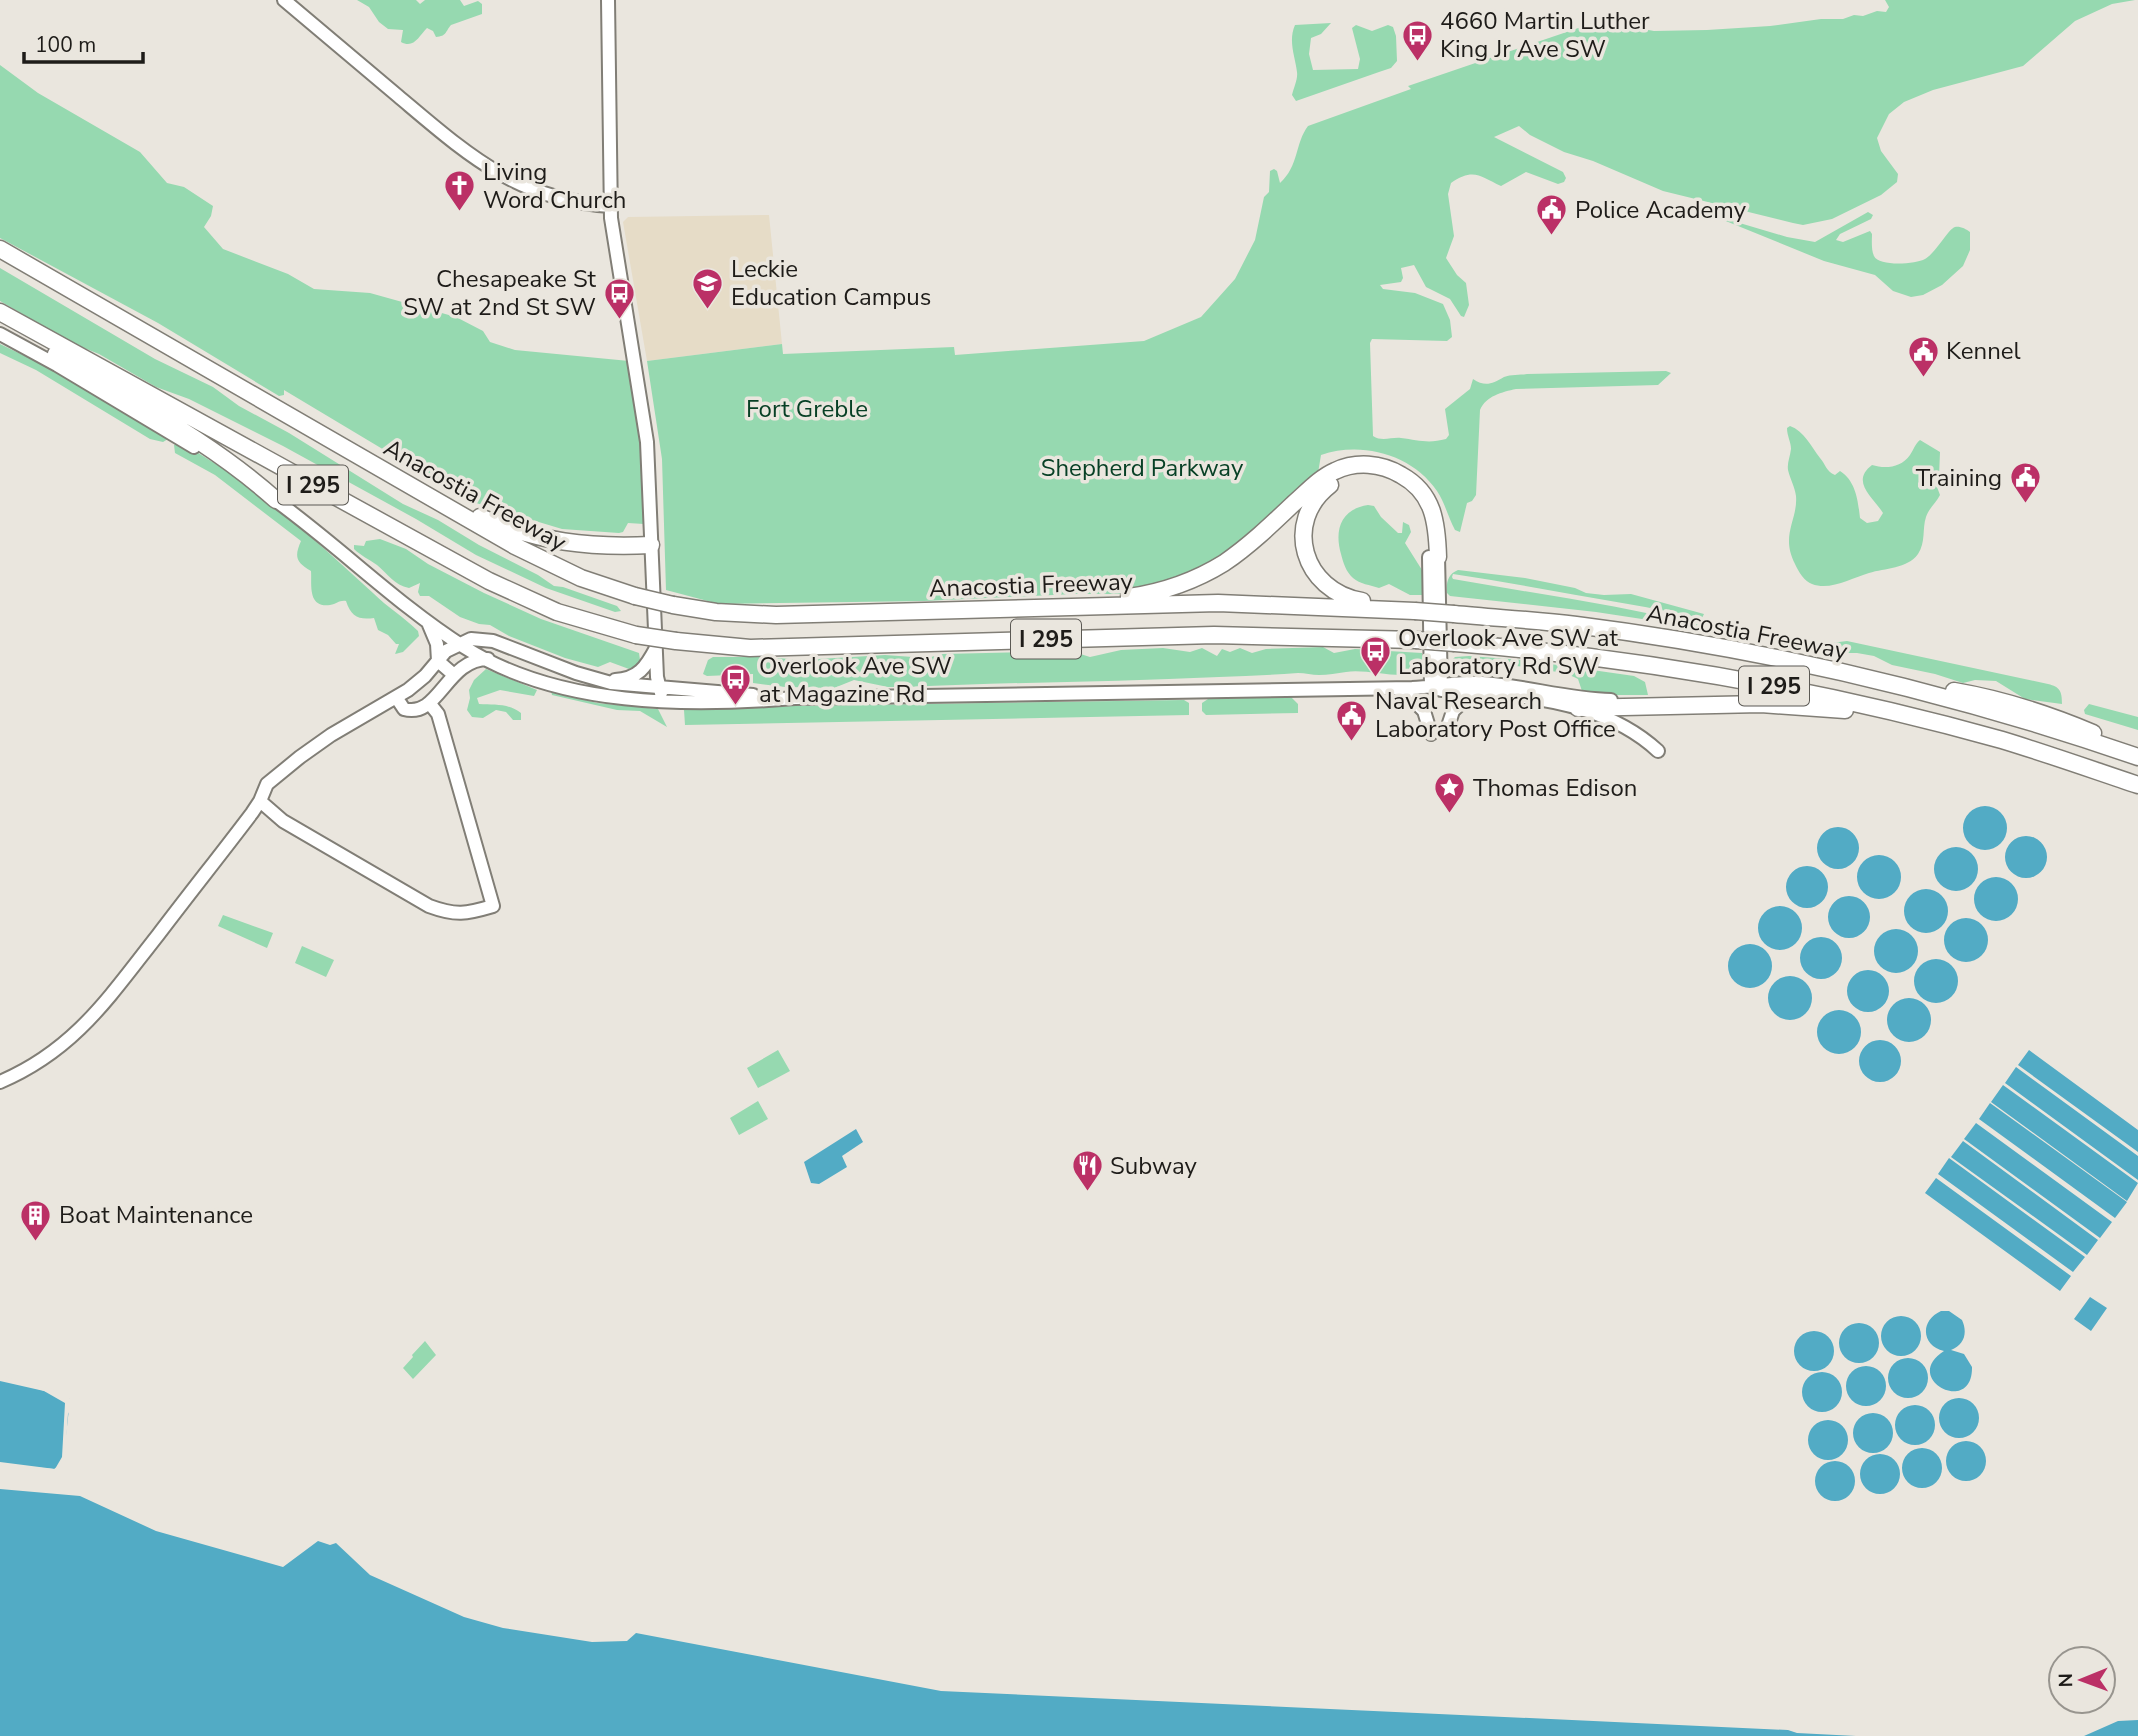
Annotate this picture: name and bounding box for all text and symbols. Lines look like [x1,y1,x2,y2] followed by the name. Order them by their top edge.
[1440,5,1650,65] place label: 4660 Martin Luther King Jr Ave SW
[1400,18,1434,62] bus stop icon: 4660 Martin Luther King Jr Ave SW
[24,21,144,65] scale bar
[35,31,96,59] text: 100 m
[483,156,626,216] place label: Living Word Church
[443,169,477,213] church icon: Living Word Church
[1535,193,1569,237] public building icon: Police Academy
[1575,194,1747,226] place label: Police Academy
[731,253,931,313] place label: Leckie Education Campus
[403,263,597,323] place label: Chesapeake St SW at 2nd St SW
[691,266,725,310] school or university icon: Leckie Education Campus
[602,276,636,320] bus stop icon: Chesapeake St SW at 2nd St SW
[1906,334,1940,378] public building icon: Kennel
[1946,335,2021,367] place label: Kennel
[746,393,868,425] park label: Fort Greble
[378,432,573,559] street label: Anacostia Freeway
[1041,452,1244,484] park label: Shepherd Parkway
[2008,461,2042,505] public building icon: Training
[1916,462,2002,494] place label: Training
[278,466,348,505] road number: I 295
[929,565,1134,605] street label: Anacostia Freeway
[1644,597,1851,667] street label: Anacostia Freeway
[1011,620,1081,659] road number: I 295
[1398,622,1619,682] place label: Overlook Ave SW at Laboratory Rd SW
[1358,635,1392,679] bus stop icon: Overlook Ave SW at Laboratory Rd SW
[759,650,952,710] place label: Overlook Ave SW at Magazine Rd
[719,663,753,707] bus stop icon: Overlook Ave SW at Magazine Rd
[1739,666,1809,706] road number: I 295
[1375,685,1616,745] place label: Naval Research Laboratory Post Office
[1335,698,1369,742] public building icon: Naval Research Laboratory Post Office
[1433,771,1467,815] place icon: Thomas Edison
[1473,772,1637,804] place label: Thomas Edison
[1070,1149,1104,1193] restaurant icon: Subway
[1110,1150,1198,1182] place label: Subway
[19,1198,53,1242] building icon: Boat Maintenance
[59,1199,253,1231] place label: Boat Maintenance
[2047,1645,2117,1715] north arrow
[2053,1673,2079,1688] text: N

